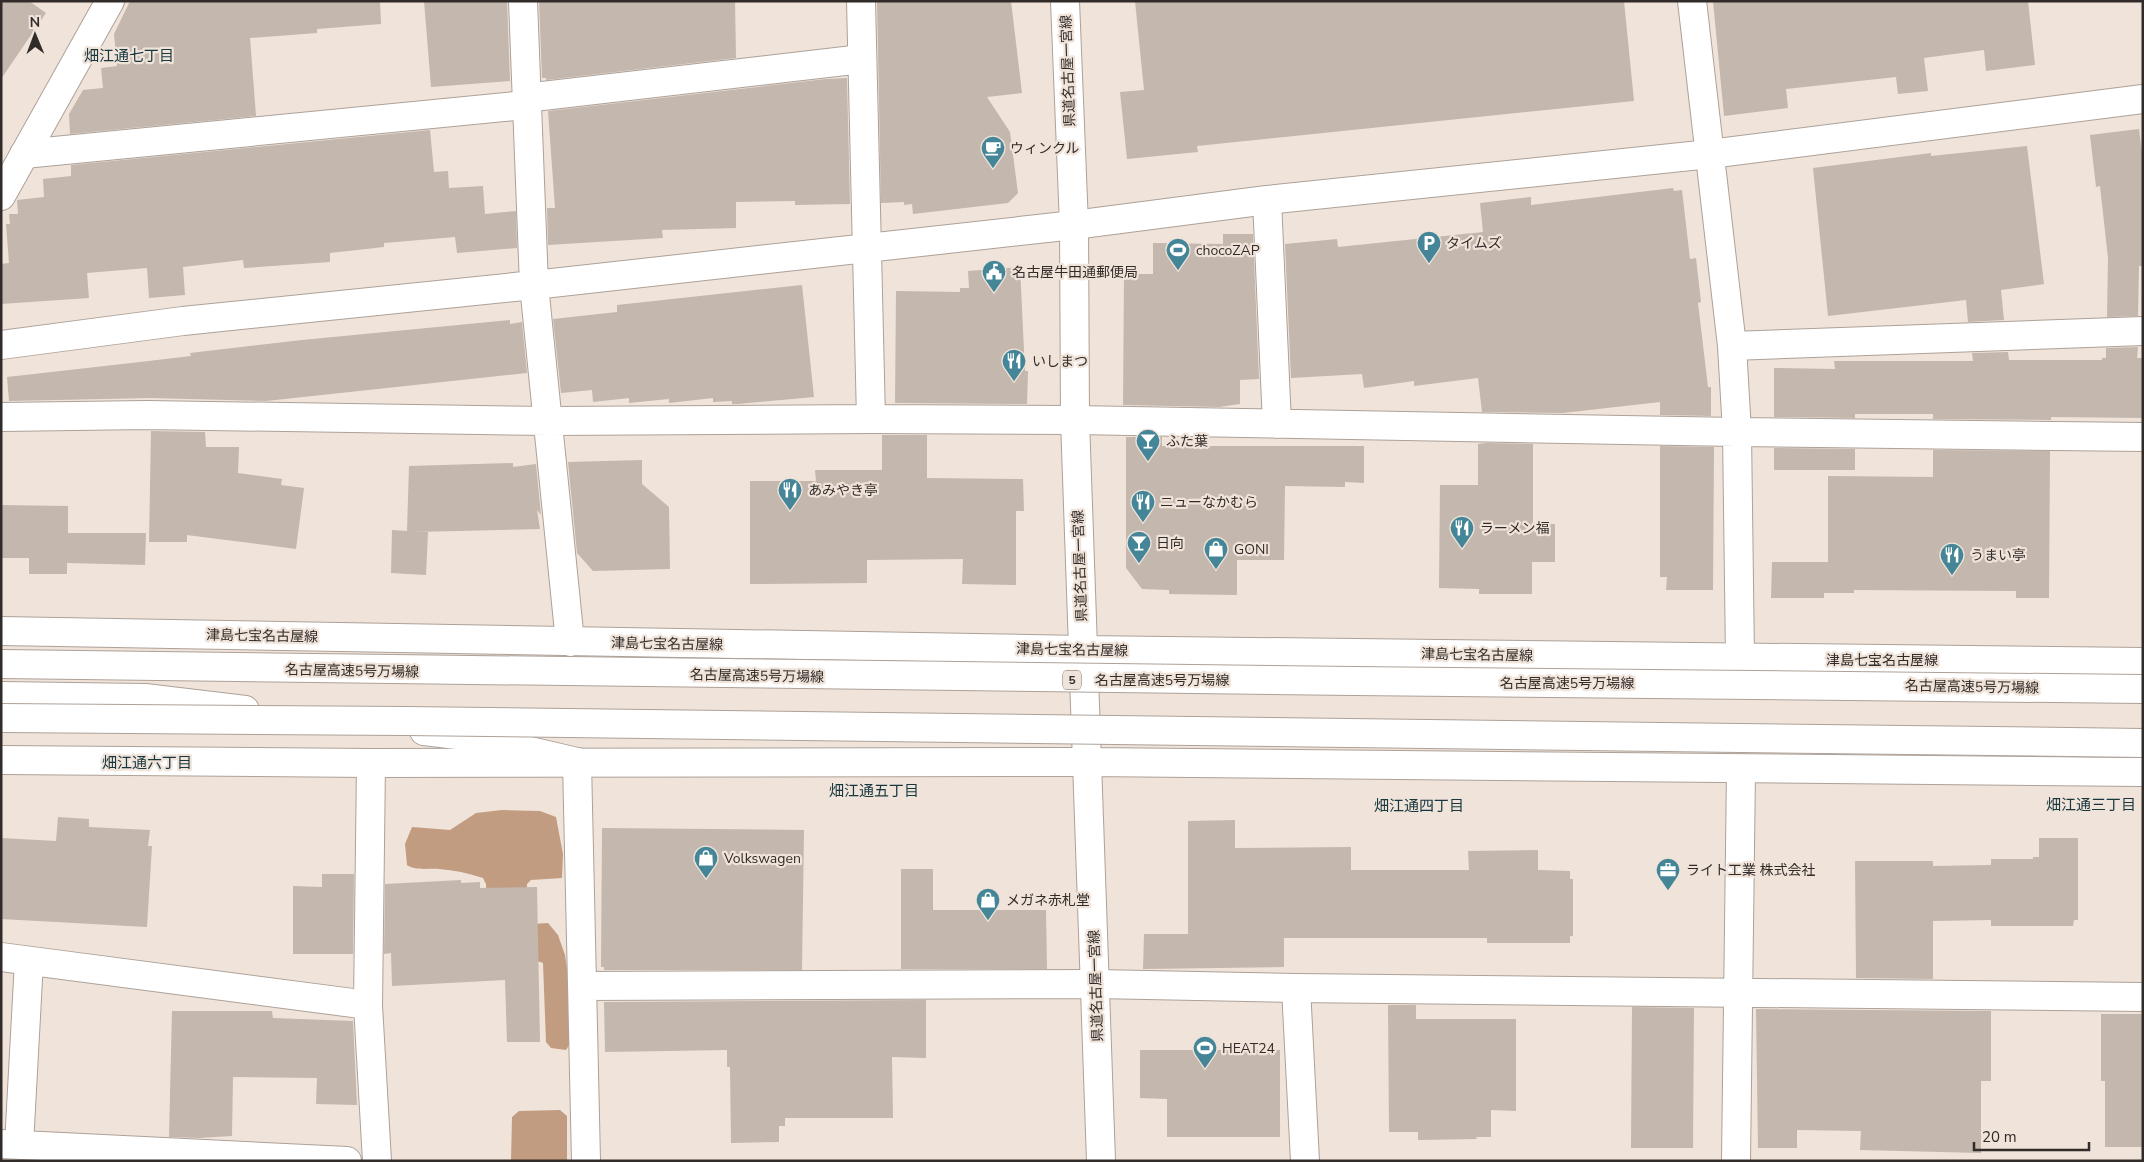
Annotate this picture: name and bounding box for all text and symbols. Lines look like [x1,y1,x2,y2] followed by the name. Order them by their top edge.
[10,10,60,60] north arrow
[29,13,40,32] text: N
[1057,15,1079,127] street label: 県道名古屋一宮線
[84,46,174,66] district label: 畑江通七丁目
[980,135,1006,169] cafe icon: ウィンクル
[1010,139,1080,158] place label: ウィンクル
[1416,230,1442,264] parking icon: タイムズ
[1446,234,1502,253] place label: タイムズ
[1165,237,1191,271] sports icon: chocoZAP
[1196,241,1260,260] place label: chocoZAP
[981,259,1007,293] public building icon: 名古屋牛田通郵便局
[1012,263,1138,282] place label: 名古屋牛田通郵便局
[1001,348,1027,382] restaurant icon: いしまつ
[1032,352,1088,371] place label: いしまつ
[1135,428,1161,462] bar icon: ふた葉
[1166,432,1208,451] place label: ふた葉
[777,477,803,511] restaurant icon: あみやき亭
[808,481,878,500] place label: あみやき亭
[1130,489,1156,523] restaurant icon: ニューなかむら
[1160,493,1258,512] place label: ニューなかむら
[1069,510,1091,622] street label: 県道名古屋一宮線
[1449,515,1475,549] restaurant icon: ラーメン福
[1480,519,1549,538] place label: ラーメン福
[1126,530,1152,564] bar icon: 日向
[1156,534,1184,553] place label: 日向
[1203,536,1229,570] shop icon: GONI
[1234,540,1269,559] place label: GONI
[1939,542,1965,576] restaurant icon: うまい亭
[1970,546,2026,565] place label: うまい亭
[206,626,318,646] street label: 津島七宝名古屋線
[611,634,723,654] street label: 津島七宝名古屋線
[1016,640,1128,660] street label: 津島七宝名古屋線
[1421,645,1533,665] street label: 津島七宝名古屋線
[1826,651,1938,670] street label: 津島七宝名古屋線
[285,660,419,682] street label: 名古屋高速5号万場線
[690,665,824,687] street label: 名古屋高速5号万場線
[1063,670,1081,690] road number: 5
[1095,671,1229,690] street label: 名古屋高速5号万場線
[1500,674,1634,693] street label: 名古屋高速5号万場線
[1905,676,2039,698] street label: 名古屋高速5号万場線
[102,753,192,773] district label: 畑江通六丁目
[829,781,919,801] district label: 畑江通五丁目
[2046,795,2136,815] district label: 畑江通三丁目
[1374,796,1464,816] district label: 畑江通四丁目
[693,845,719,879] shop icon: Volkswagen
[723,849,801,868] place label: Volkswagen
[1655,857,1681,891] office icon: ライト工業 株式会社
[1686,861,1816,880] place label: ライト工業 株式会社
[975,887,1001,921] shop icon: メガネ赤札堂
[1006,891,1090,910] place label: メガネ赤札堂
[1085,930,1107,1042] street label: 県道名古屋一宮線
[1192,1035,1218,1069] sports icon: HEAT24
[1222,1039,1275,1058] place label: HEAT24
[1974,1120,2089,1152] scale bar
[1982,1127,2017,1147] text: 20 m

